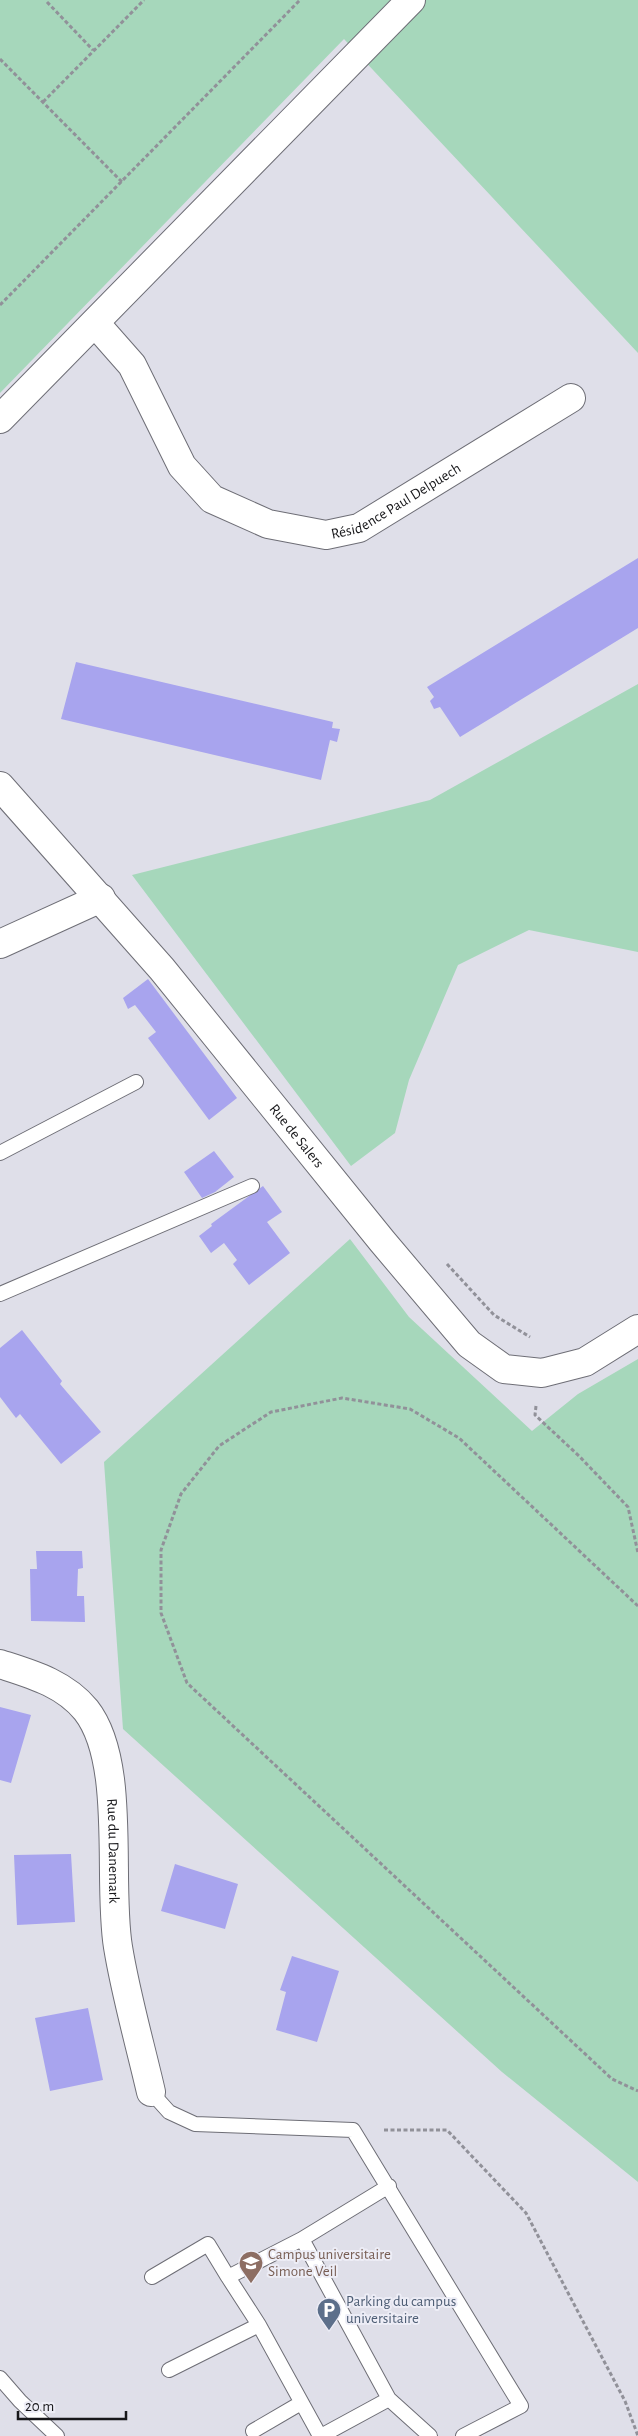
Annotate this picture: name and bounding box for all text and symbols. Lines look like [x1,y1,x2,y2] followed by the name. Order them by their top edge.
[330,461,463,542] street label: Résidence Paul Delpuech
[267,1101,327,1171] street label: Rue de Salers
[104,1798,121,1904] street label: Rue du Danemark
[268,2247,391,2279] place label: Campus universitaire Simone Veil
[238,2250,264,2284] school or university icon: Campus universitaire Simone Veil
[346,2294,456,2326] place label: Parking du campus universitaire
[316,2297,342,2331] parking icon: Parking du campus universitaire
[18,2388,125,2420] scale bar
[25,2399,54,2414] text: 20 m

